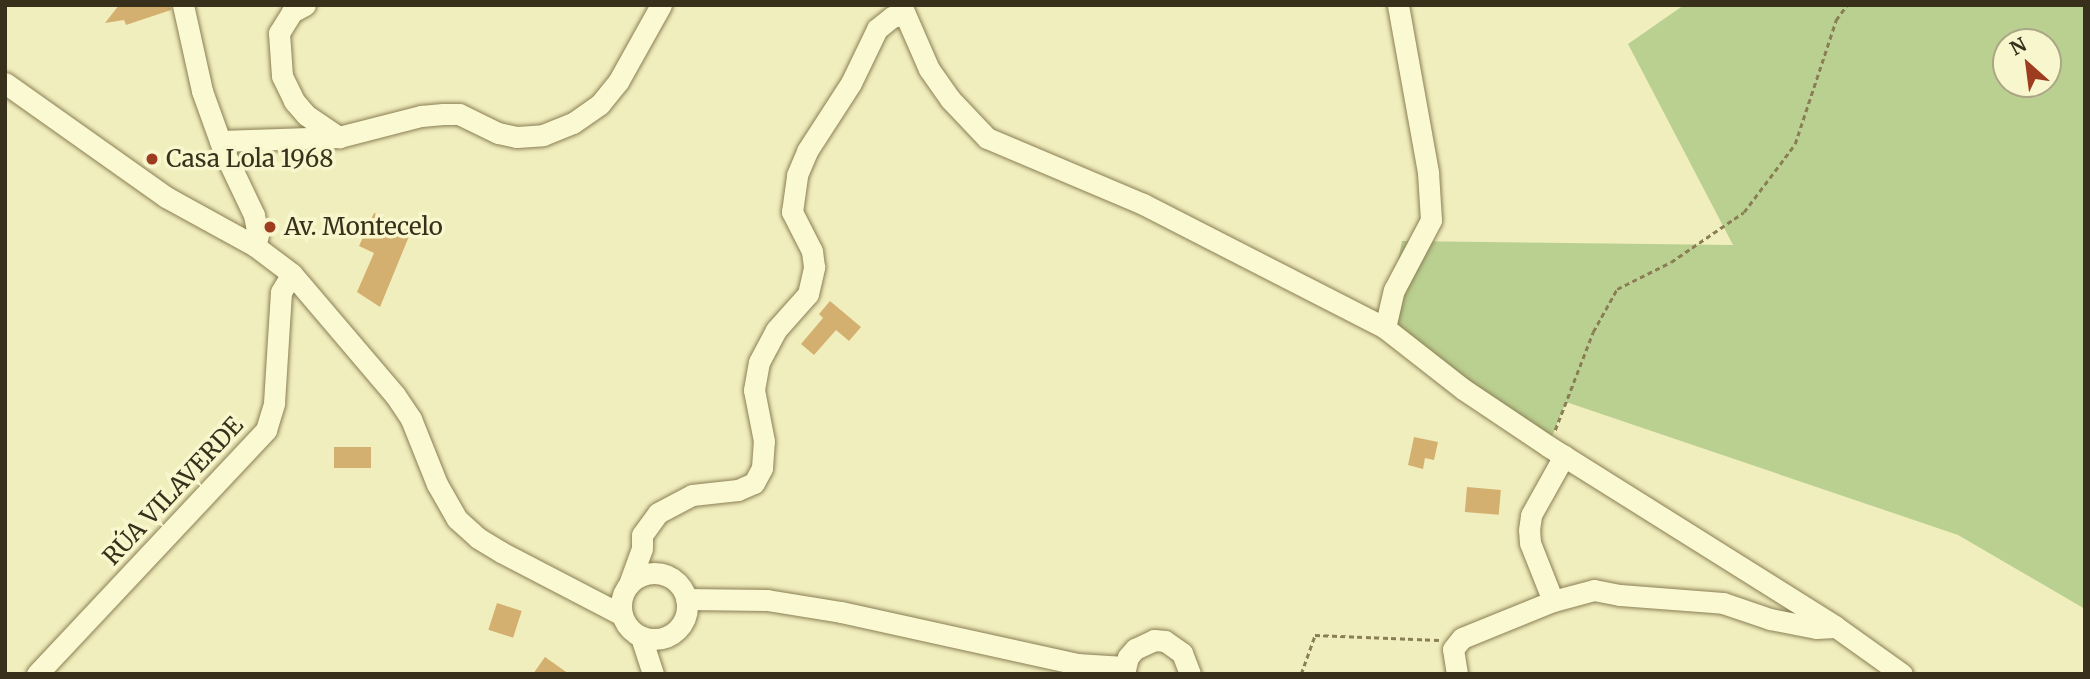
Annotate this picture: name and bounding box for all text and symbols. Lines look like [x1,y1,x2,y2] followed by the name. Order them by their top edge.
[1992,28,2062,98] north arrow
[2006,32,2030,60] text: N
[166,145,333,173] place label: Casa Lola 1968
[144,151,160,167] marker: Casa Lola 1968
[284,213,443,241] place label: Av. Montecelo
[262,219,278,235] marker: Av. Montecelo
[97,411,249,571] street label: RÚA VILAVERDE

